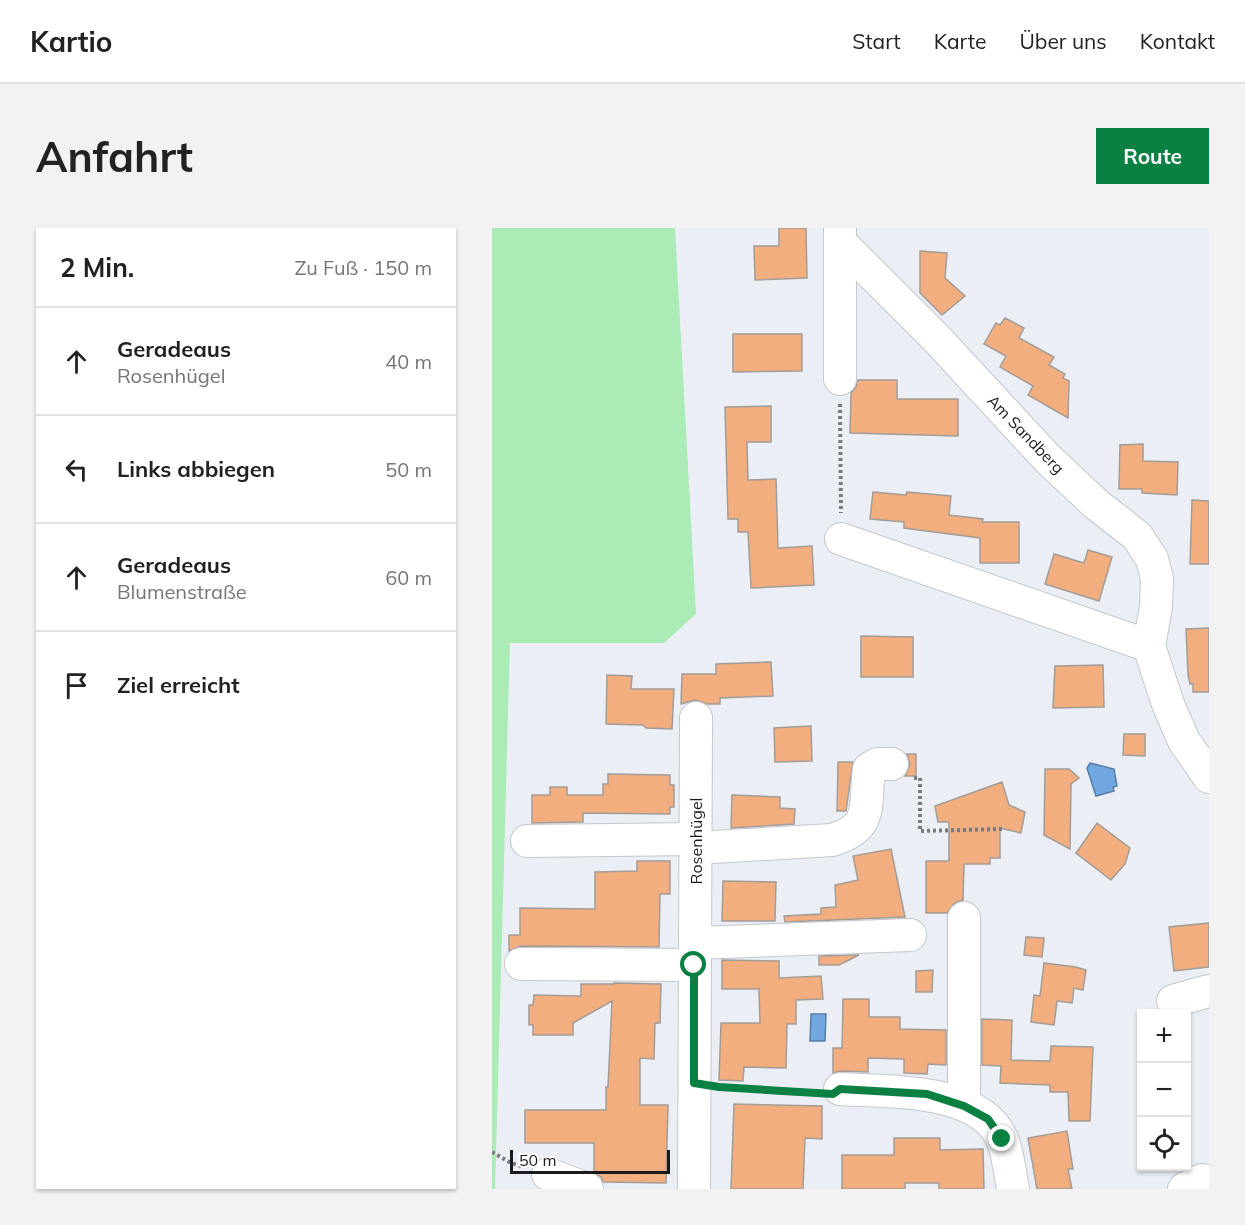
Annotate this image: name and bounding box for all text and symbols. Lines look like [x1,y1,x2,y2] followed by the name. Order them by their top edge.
[30,24,112,59] text: Kartio
[852,28,901,54] text: Start
[934,28,986,54] text: Karte
[1019,28,1107,54] text: Über uns
[1140,28,1215,54] text: Kontakt
[1096,128,1209,184] button: Route
[36,130,193,183] text: Anfahrt
[60,251,134,284] text: 2 Min.
[294,255,432,280] text: Zu Fuß · 150 m
[117,335,231,363] text: Geradeaus
[60,345,93,378] icon: ahead
[385,349,432,374] text: 40 m
[117,363,226,388] text: Rosenhügel
[983,390,1069,478] street label: Am Sandberg
[60,453,93,486] icon: left
[117,455,275,483] text: Links abbiegen
[385,457,432,482] text: 50 m
[117,551,231,579] text: Geradeaus
[60,561,93,594] icon: ahead
[385,565,432,590] text: 60 m
[117,579,247,604] text: Blumenstraße
[60,669,93,702] icon: arrive
[117,671,240,699] text: Ziel erreicht
[686,798,706,884] street label: Rosenhügel
[680,951,706,977] route start
[1137,1009,1191,1171] map controls
[1137,1009,1191,1063] button: +
[1137,1063,1191,1117] button: −
[1137,1117,1191,1171] button: locate
[988,1125,1014,1151] route end
[510,1147,670,1174] scale bar
[519,1150,556,1170] text: 50 m

